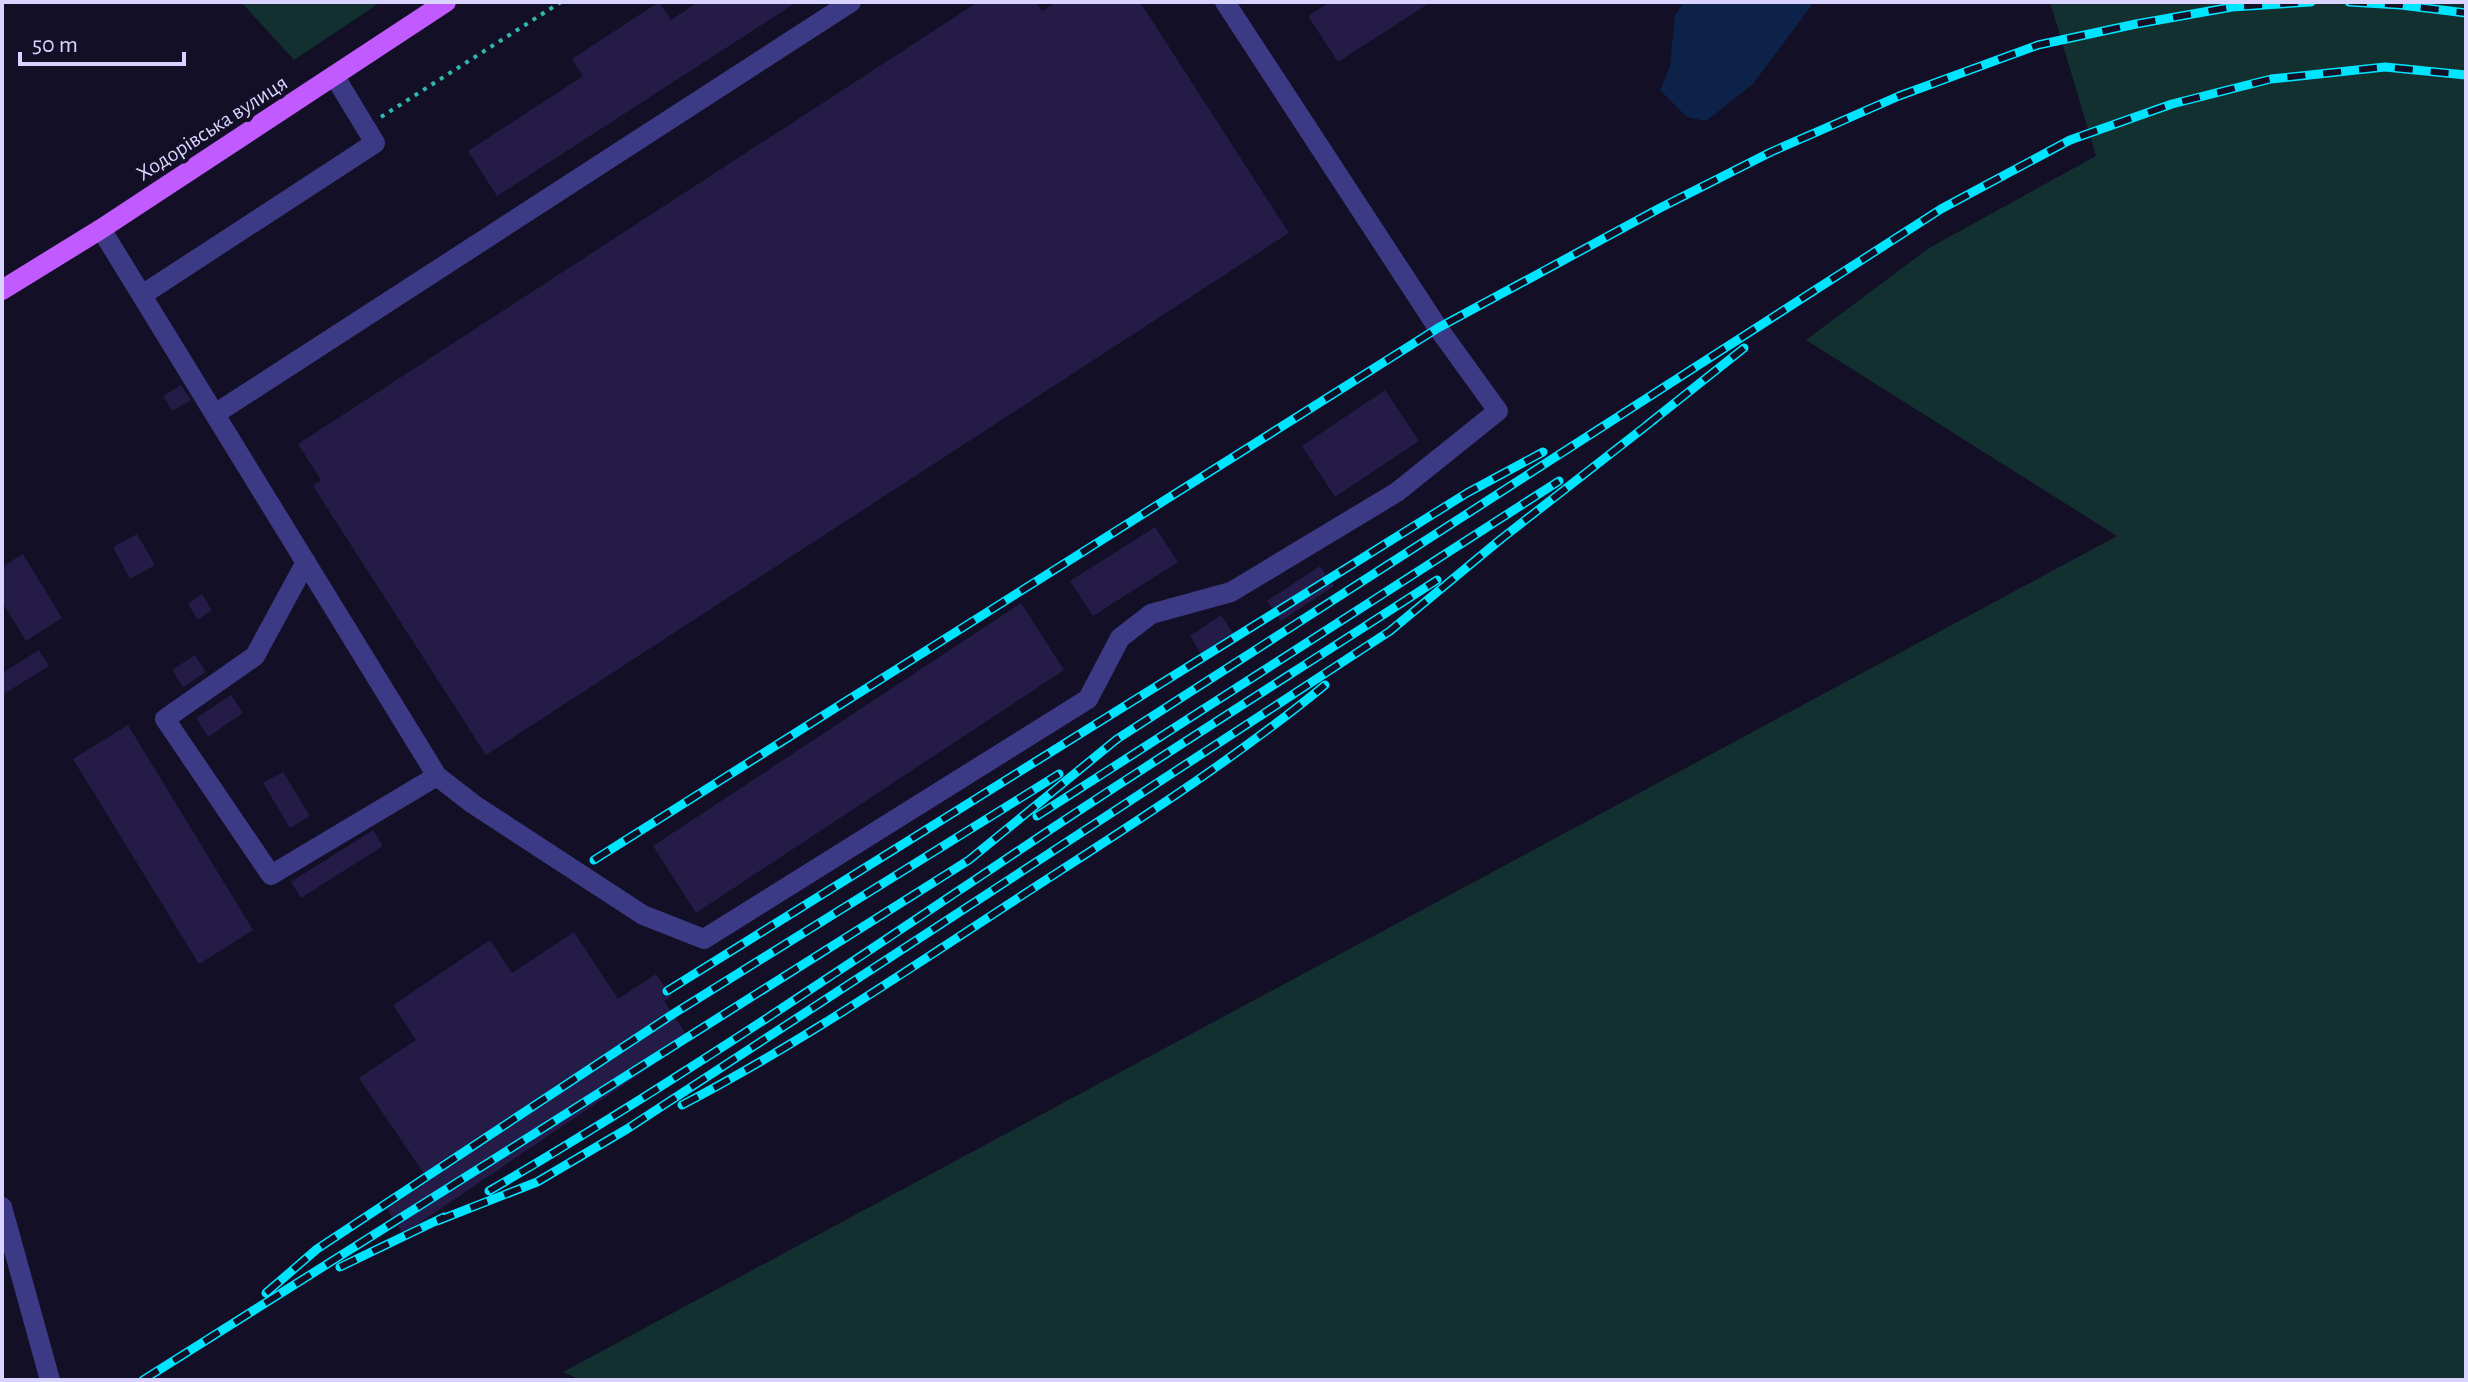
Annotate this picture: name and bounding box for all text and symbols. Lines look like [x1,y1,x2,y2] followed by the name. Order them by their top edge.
[20,16,184,66] scale bar
[32,33,78,57] text: 50 m
[133,71,291,185] street label: Ходорівська вулиця

